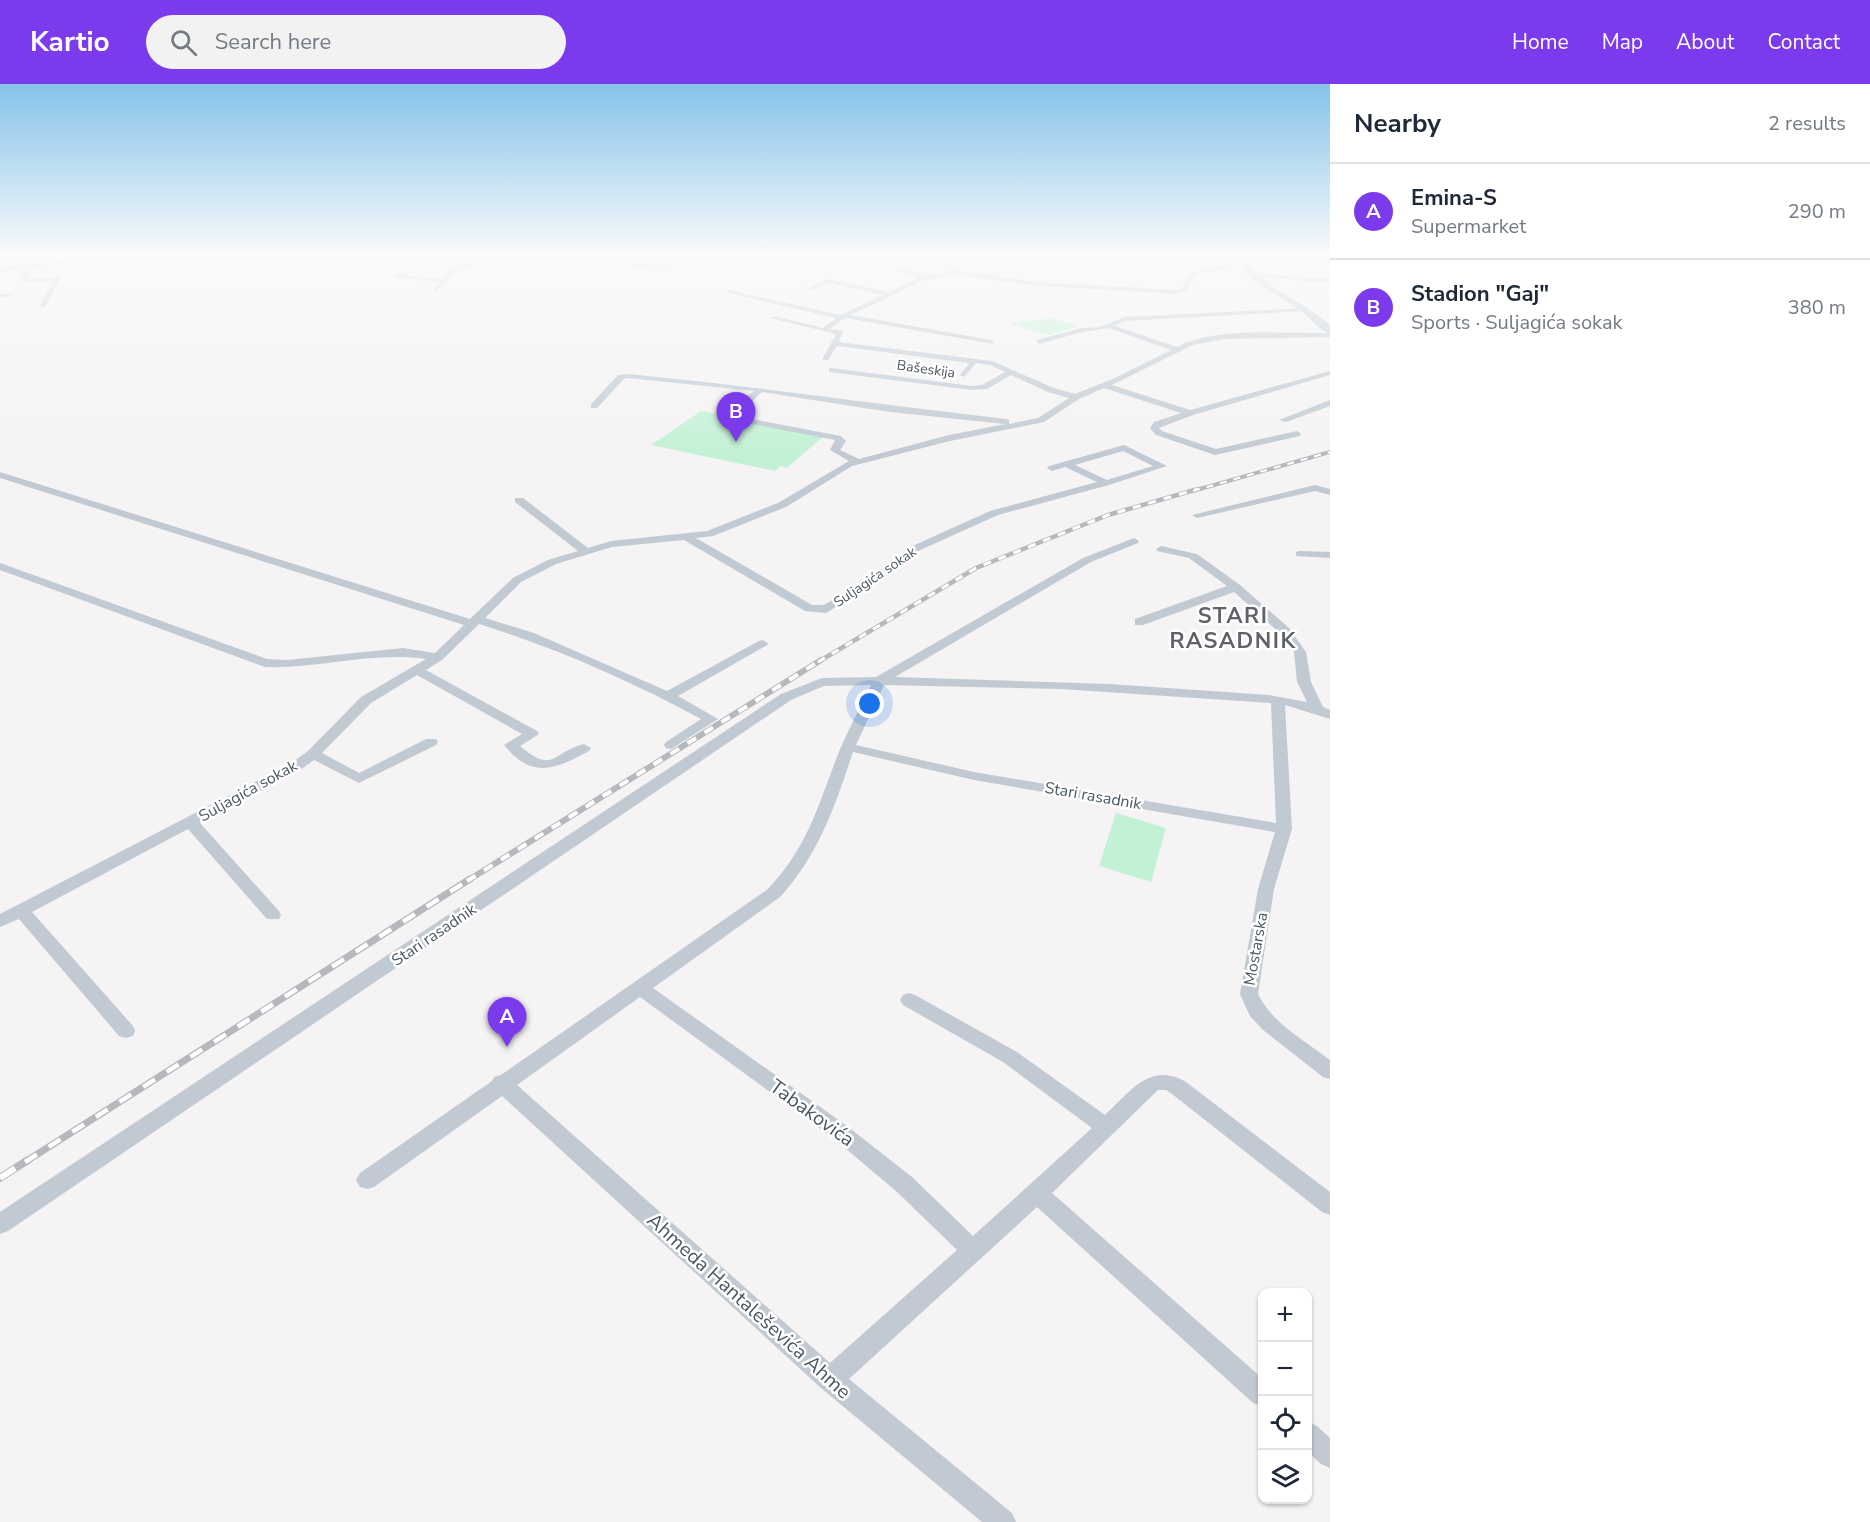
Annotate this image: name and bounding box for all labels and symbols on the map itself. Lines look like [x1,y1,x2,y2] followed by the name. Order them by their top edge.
[896,356,956,382] street label: Bašeskija
[716,392,756,442] pin: B
[830,542,921,612] street label: Suljagića sokak
[1169,601,1297,656] district label: STARI RASADNIK
[855,689,884,718] your location
[195,754,302,827] street label: Suljagića sokak
[1043,777,1144,816] street label: Stari rasadnik
[387,898,482,971] street label: Stari rasadnik
[1239,911,1273,987] street label: Mostarska
[488,998,526,1047] pin: A
[764,1073,860,1153] street label: Tabakovića
[641,1207,857,1405] street label: Ahmeda Hantaleševića Ahme

